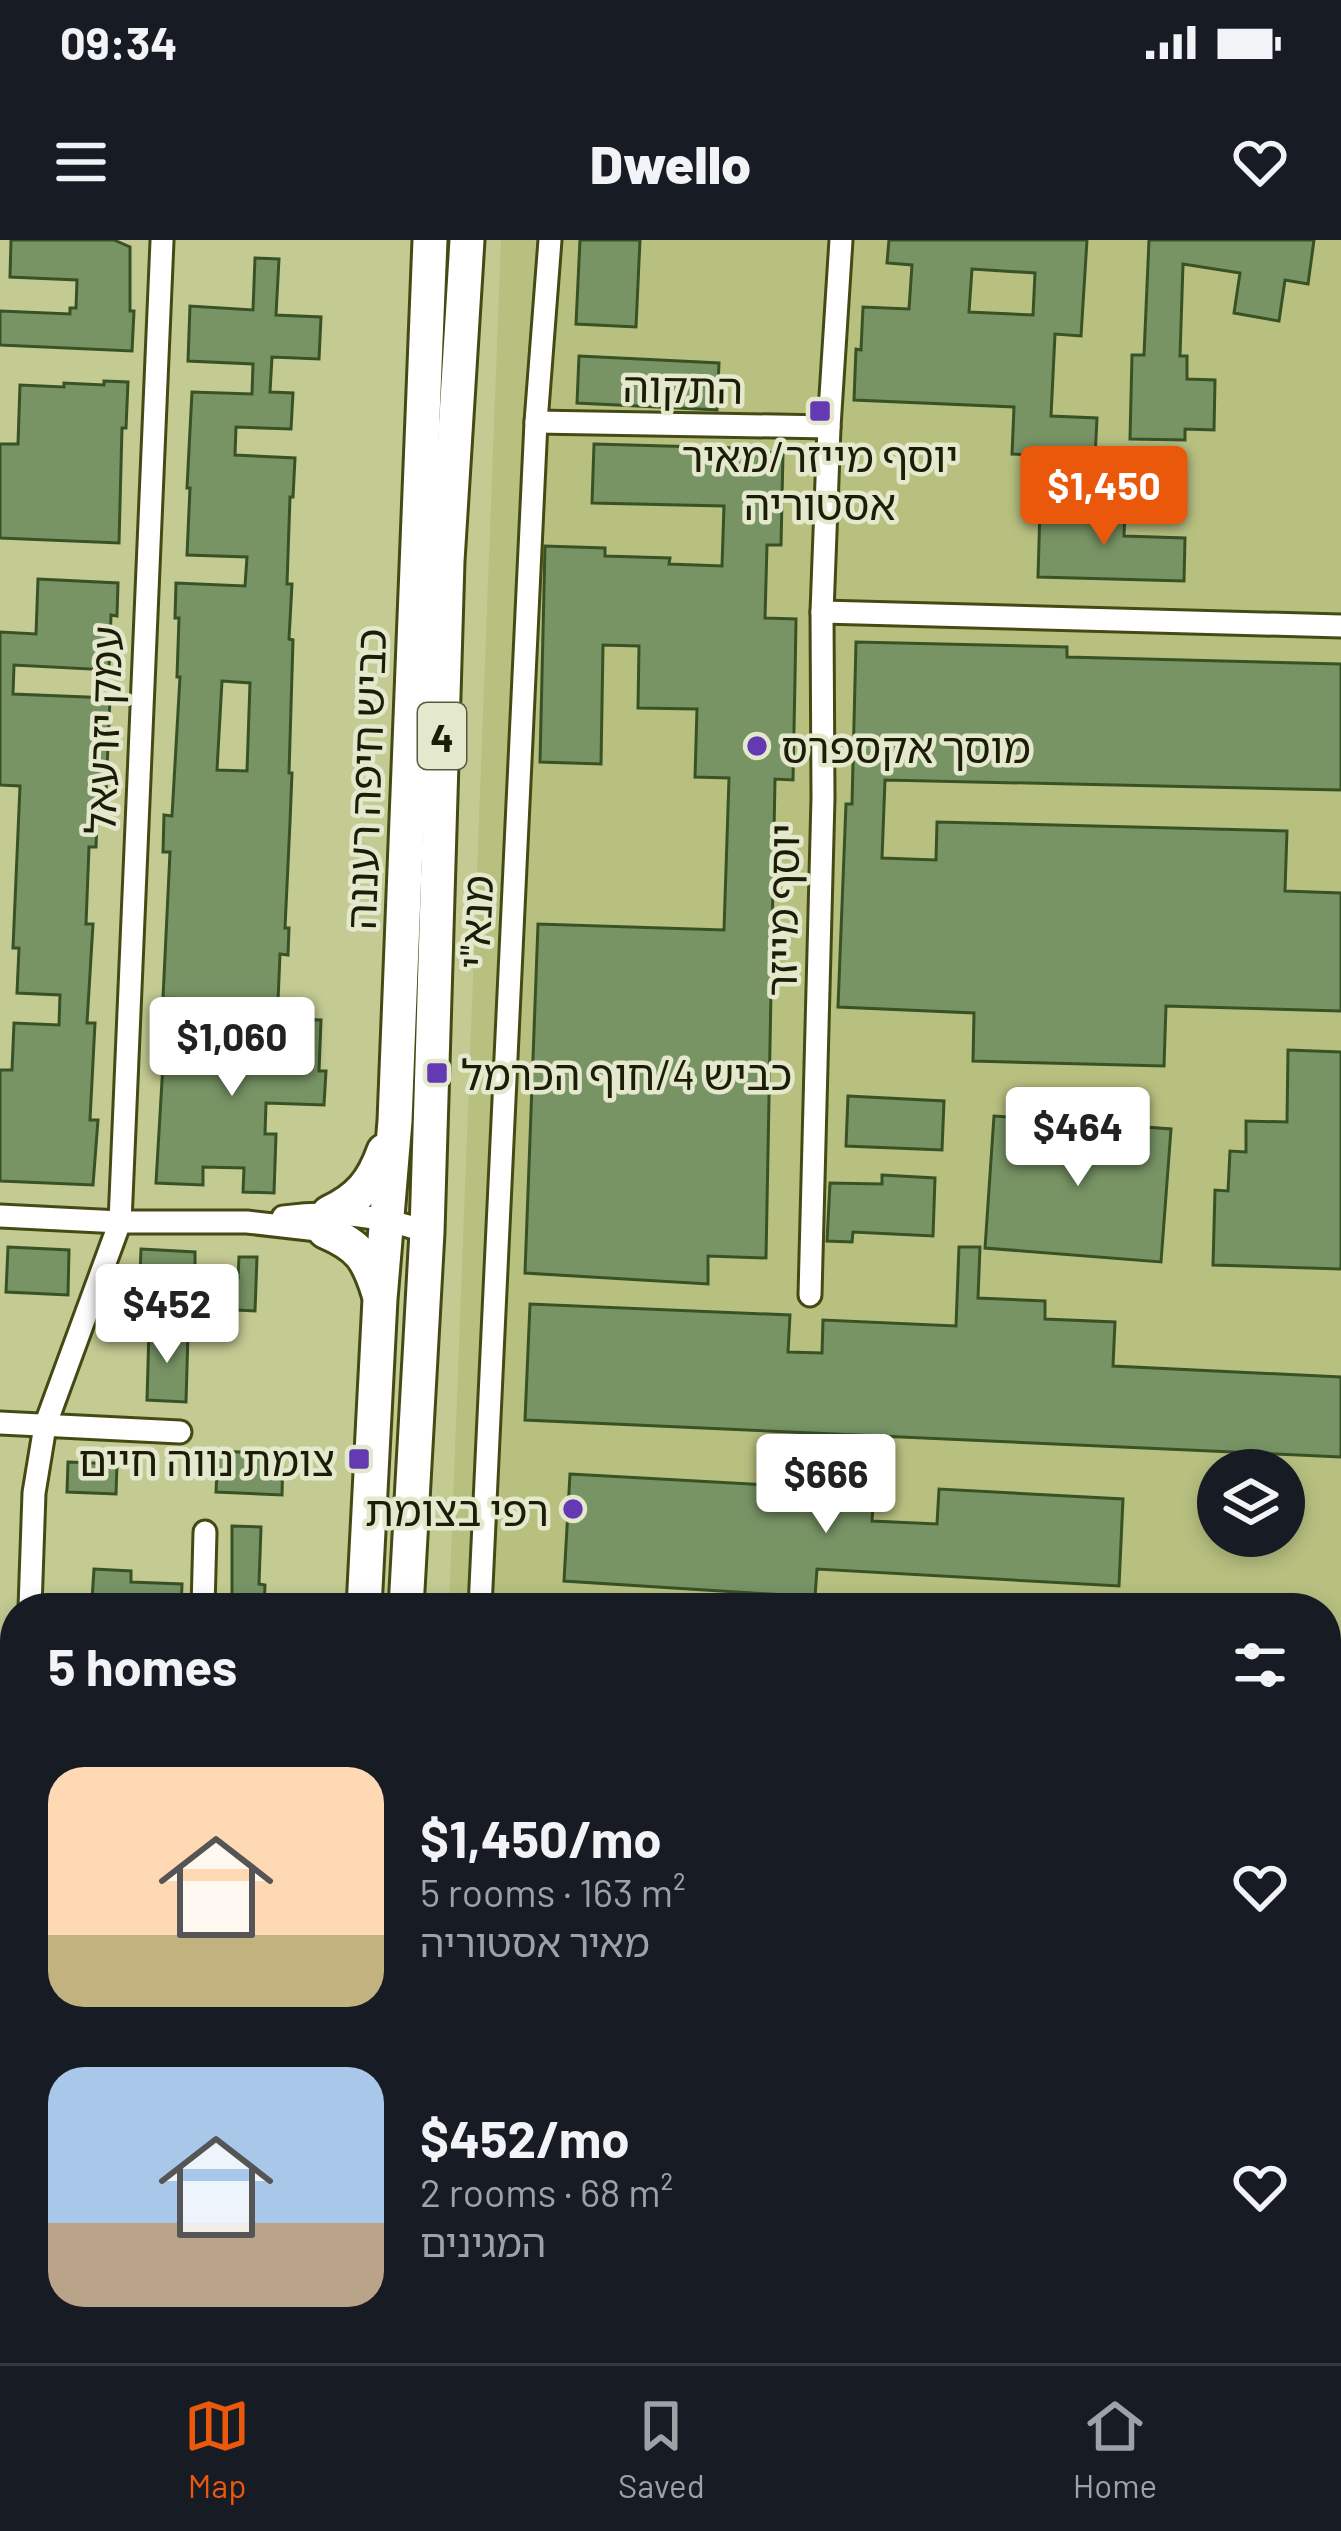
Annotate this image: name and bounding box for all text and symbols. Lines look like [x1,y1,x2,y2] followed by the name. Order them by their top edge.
[60,15,177,69] text: 09:34
[48,129,114,195] icon: menu
[1227,129,1293,195] icon: heart
[590,130,751,195] text: Dwello
[622,360,744,412] street label: התקוה
[807,398,833,424] marker: יוסף מייזר/מאיר אסטוריה
[682,430,958,528] place label: יוסף מייזר/מאיר אסטוריה
[1006,446,1202,548] pin: $1,450
[1047,461,1161,508] text: $1,450
[73,625,131,835] street label: עמק יזרעאל
[334,628,394,930] street label: כביש חיפה רעננה
[418,703,466,769] road number: 4
[781,721,1031,771] place label: מוסך אקספרס
[744,733,770,759] marker: מוסך אקספרס
[754,823,808,997] street label: יוסף מייזר
[447,874,501,970] street label: מנא"י
[134,997,330,1099] pin: $1,060
[177,1012,287,1059] text: $1,060
[461,1048,792,1098] place label: כביש 4/חוף הכרמל
[424,1060,450,1086] marker: כביש 4/חוף הכרמל
[1007,1087,1149,1189] pin: $464
[1033,1102,1123,1149] text: $464
[96,1264,238,1366] pin: $452
[123,1279,211,1326] text: $452
[78,1434,335,1484] place label: צומת נווה חיים
[755,1434,897,1536] pin: $666
[346,1446,372,1472] marker: צומת נווה חיים
[783,1449,869,1496] text: $666
[1197,1449,1305,1557] map controls
[1197,1449,1305,1557] button: layers
[365,1484,549,1534] place label: רפי בצומת
[560,1496,586,1522] marker: רפי בצומת
[1227,1632,1293,1698] icon: filters
[48,1635,237,1696] text: 5 homes
[420,1807,662,1868] text: $1,450/mo
[144,1815,288,1959] icon: home
[1227,1854,1293,1920] icon: heart
[420,1868,686,1915] text: 5 rooms · 163 m²
[420,1918,650,1965] text: מאיר אסטוריה
[420,2107,630,2168] text: $452/mo
[144,2115,288,2259] icon: home
[1227,2154,1293,2220] icon: heart
[420,2168,673,2215] text: 2 rooms · 68 m²
[420,2218,546,2265] text: המגינים
[184,2393,250,2505] tab: Map
[618,2393,705,2505] tab: Saved
[1073,2393,1157,2505] tab: Home

